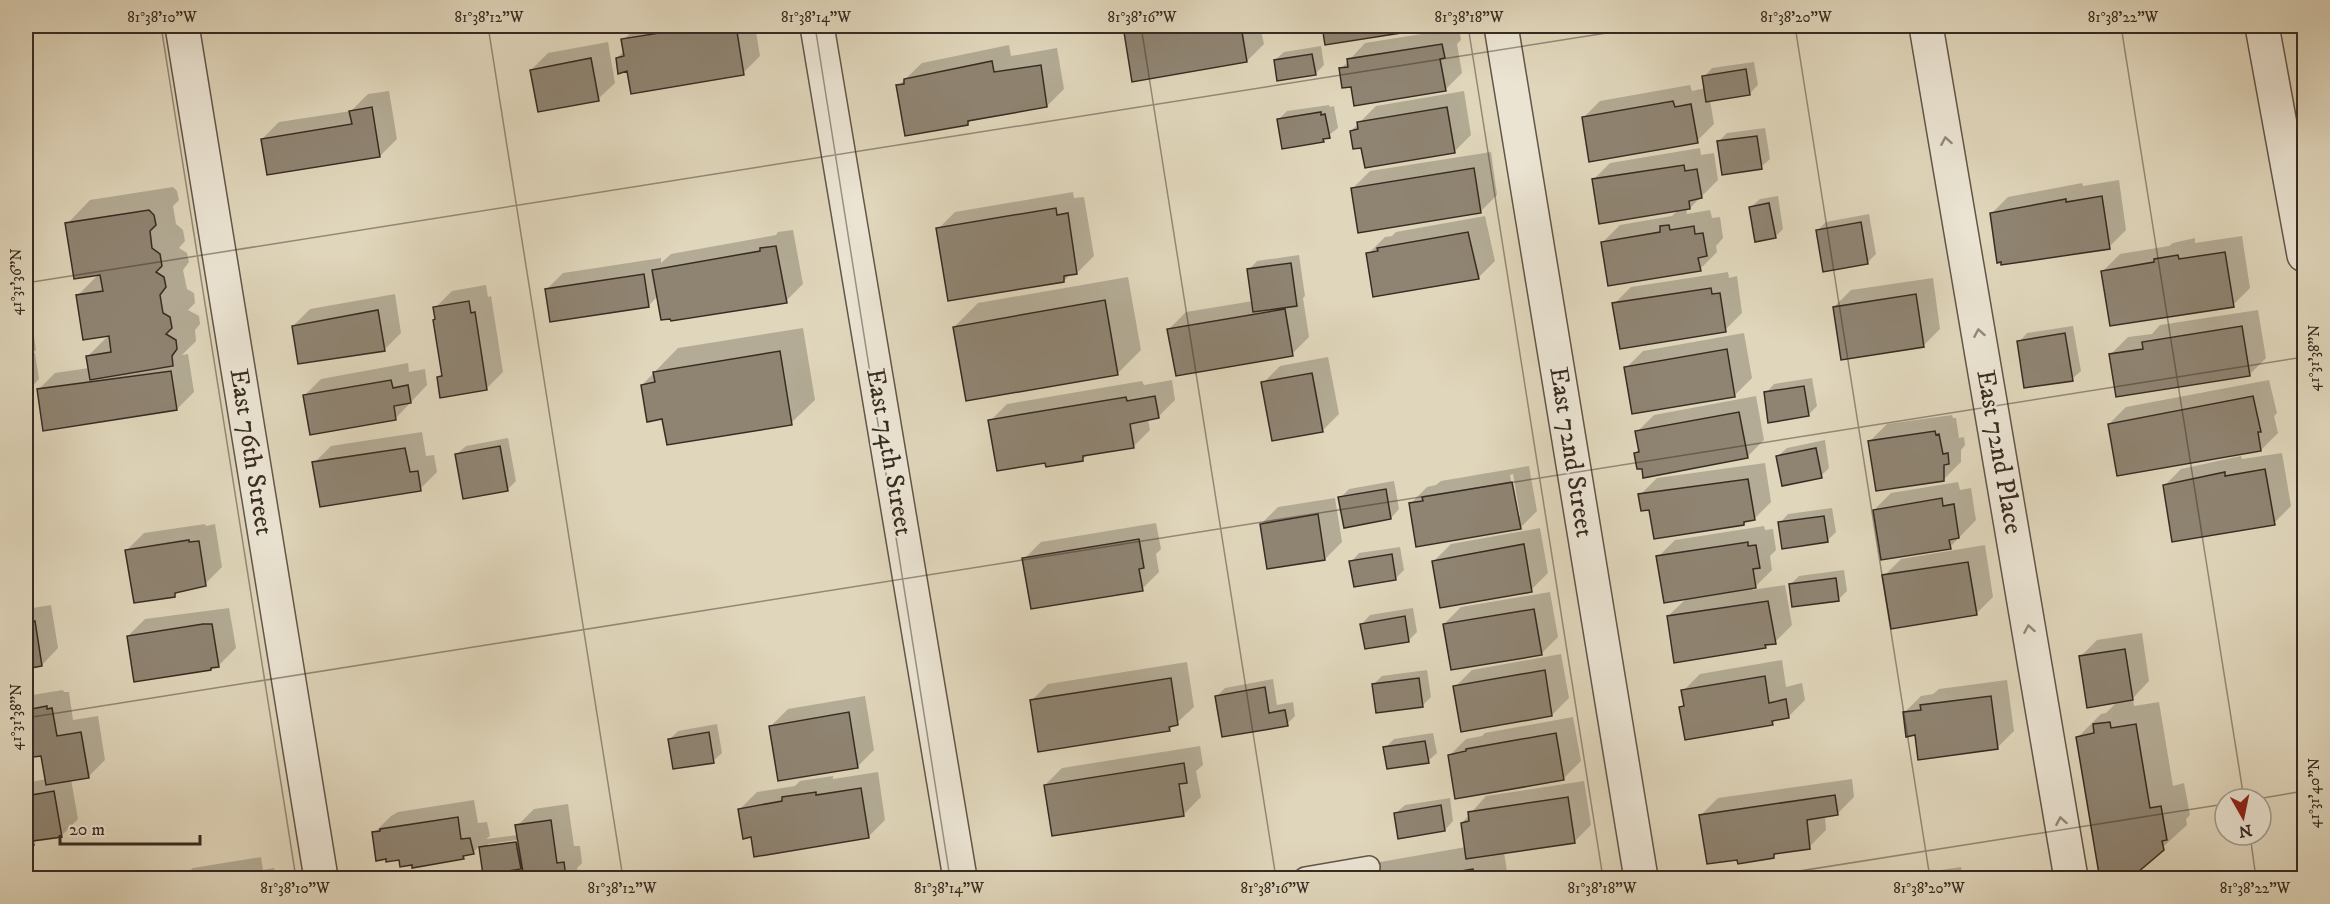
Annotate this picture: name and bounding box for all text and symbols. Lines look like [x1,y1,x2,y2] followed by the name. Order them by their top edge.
[127,8,197,27] text: 81°38'10"W
[455,8,524,27] text: 81°38'12"W
[781,8,851,27] text: 81°38'14"W
[1107,8,1177,27] text: 81°38'16"W
[1435,8,1504,27] text: 81°38'18"W
[1760,8,1832,27] text: 81°38'20"W
[2088,8,2159,27] text: 81°38'22"W
[1940,136,1953,146] one-way arrow
[7,248,26,316] text: 41°31'36"N
[2305,325,2324,391] text: 41°31'38"N
[1973,328,1985,337] one-way arrow
[1541,364,1601,540] street label: East 72nd Street
[222,366,280,538] street label: East 76th Street
[858,366,920,538] street label: East 74th Street
[1968,367,2030,537] street label: East 72nd Place
[2023,624,2036,634] one-way arrow
[7,684,26,750] text: 41°31'38"N
[2305,758,2324,828] text: 41°31'40"N
[2213,787,2273,847] north arrow
[60,808,200,846] scale bar
[2056,816,2068,825] one-way arrow
[69,819,105,841] text: 20 m
[2237,820,2253,842] text: N
[260,879,330,898] text: 81°38'10"W
[588,879,657,898] text: 81°38'12"W
[914,879,984,898] text: 81°38'14"W
[1240,879,1310,898] text: 81°38'16"W
[1568,879,1637,898] text: 81°38'18"W
[1893,879,1965,898] text: 81°38'20"W
[2220,879,2291,898] text: 81°38'22"W

